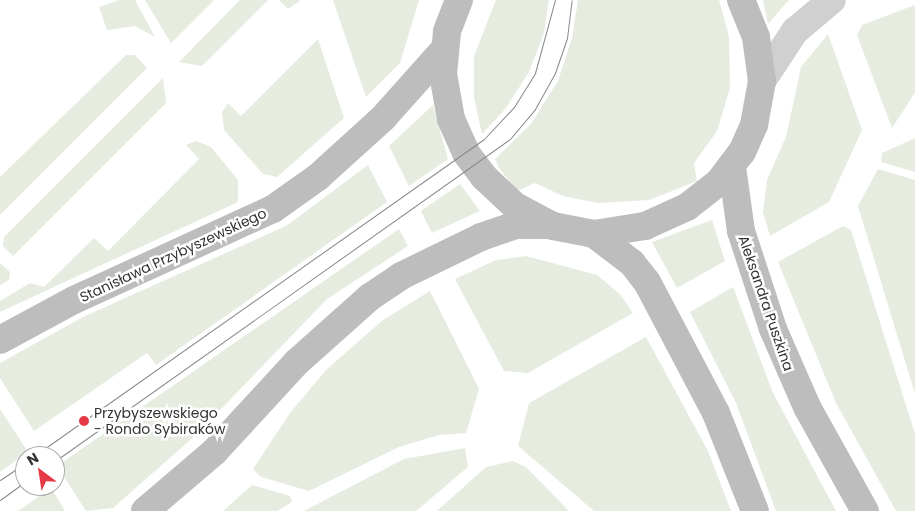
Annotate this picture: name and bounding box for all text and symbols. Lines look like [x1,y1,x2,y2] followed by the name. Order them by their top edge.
[77,204,269,306] street label: Stanisława Przybyszewskiego
[735,233,797,373] street label: Aleksandra Puszkina
[94,405,225,438] place label: Przybyszewskiego - Rondo Sybiraków
[78,415,90,427] marker: Przybyszewskiego - Rondo Sybiraków
[15,446,65,496] north arrow
[23,448,42,470] text: N

